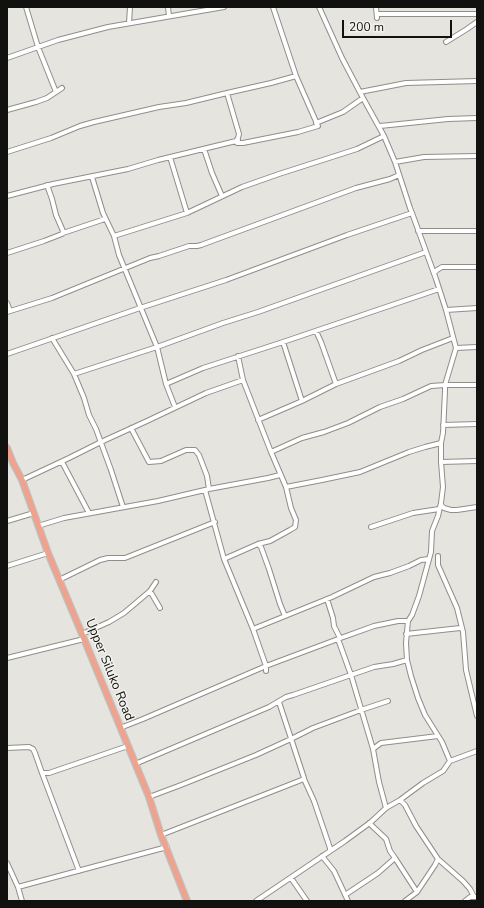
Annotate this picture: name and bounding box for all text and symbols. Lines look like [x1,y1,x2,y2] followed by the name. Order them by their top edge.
[344,12,454,38] scale bar
[349,19,384,35] text: 200 m
[81,617,137,723] street label: Upper Siluko Road

